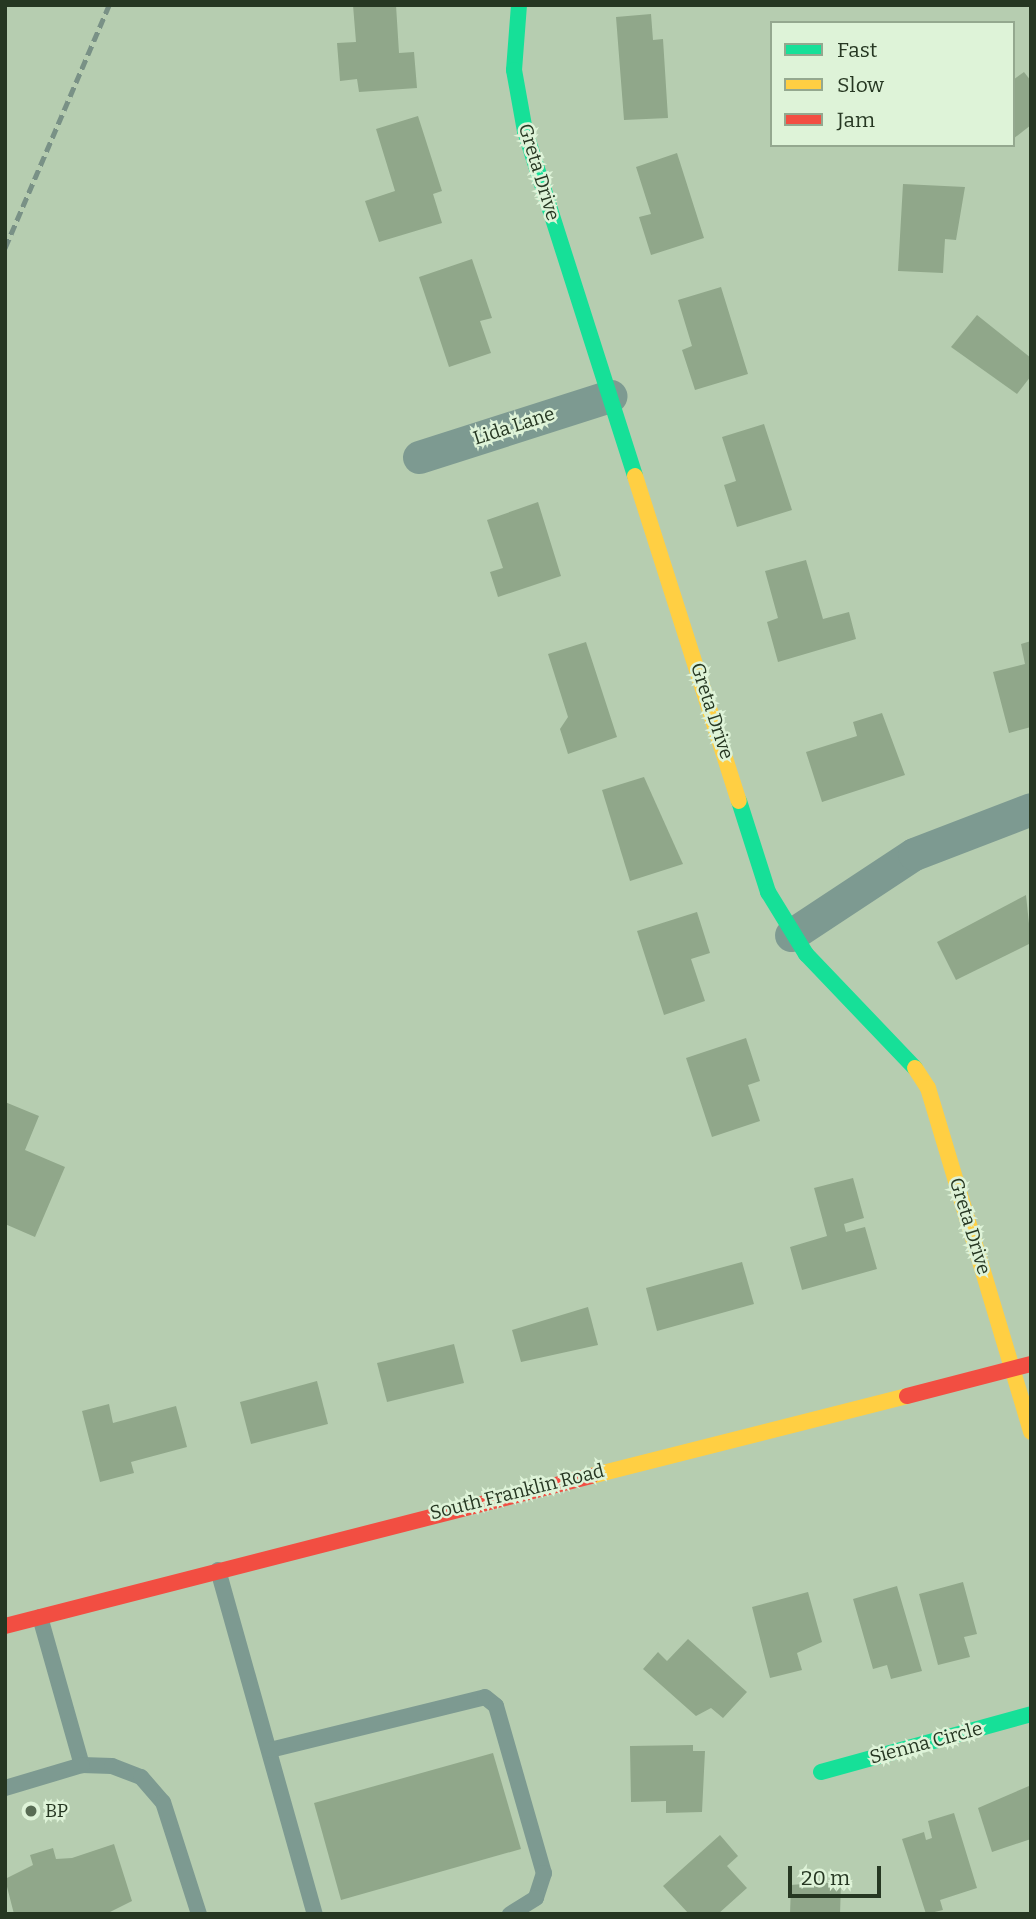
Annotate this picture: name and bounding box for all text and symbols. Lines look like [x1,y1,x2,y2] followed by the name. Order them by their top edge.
[770,21,1015,147] legend
[837,37,877,63] text: Fast
[837,72,884,98] text: Slow
[837,107,875,133] text: Jam
[513,121,565,223] street label: Greta Drive
[470,402,558,450] street label: Lida Lane
[686,660,738,762] street label: Greta Drive
[944,1175,996,1277] street label: Greta Drive
[427,1459,607,1525] street label: South Franklin Road
[867,1717,985,1769] street label: Sienna Circle
[45,1800,68,1822] place label: BP
[23,1803,39,1819] marker: BP
[791,1853,884,1897] scale bar
[801,1865,850,1891] text: 20 m

